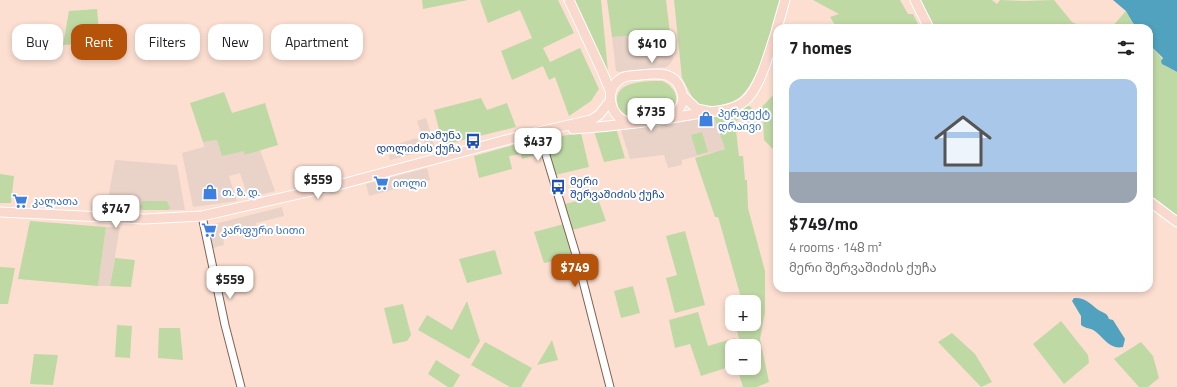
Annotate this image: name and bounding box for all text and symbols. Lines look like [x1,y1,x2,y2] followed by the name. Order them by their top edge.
[12,24,63,60] chip: Buy
[71,24,127,60] chip: Rent
[135,24,200,60] chip: Filters
[208,24,263,60] chip: New
[271,24,363,60] chip: Apartment
[628,30,676,64] pin: $410
[637,33,667,53] text: $410
[789,35,852,61] text: 7 homes
[1115,37,1137,59] icon: filters
[627,98,675,132] pin: $735
[636,101,666,121] text: $735
[718,105,770,134] place label: პერფექტ დრაივი
[927,105,999,177] icon: home
[697,110,715,128] shop icon: პერფექტ დრაივი
[376,127,461,156] place label: თამუნა დოლიძის ქუჩა
[514,128,562,162] pin: $437
[523,131,553,151] text: $437
[464,132,482,150] bus stop icon: თამუნა დოლიძის ქუჩა
[294,166,342,200] pin: $559
[303,169,333,189] text: $559
[570,173,665,202] place label: მერი შერვაშიძის ქუჩა
[372,174,390,192] supermarket icon: იოლი
[393,175,426,191] place label: იოლი
[549,178,567,196] bus stop icon: მერი შერვაშიძის ქუჩა
[201,183,219,201] shop icon: თ. ზ. დ.
[222,184,260,200] place label: თ. ზ. დ.
[11,192,29,210] supermarket icon: კალათა
[32,193,78,209] place label: კალათა
[92,195,140,229] pin: $747
[101,198,131,218] text: $747
[789,211,858,237] text: $749/mo
[200,221,218,239] supermarket icon: კარფური სითი
[221,222,305,238] place label: კარფური სითი
[789,237,882,257] text: 4 rooms · 148 m²
[551,254,599,288] pin: $749
[560,257,590,277] text: $749
[789,257,937,277] text: მერი შერვაშიძის ქუჩა
[206,266,254,300] pin: $559
[215,269,245,289] text: $559
[725,295,761,375] map controls
[725,295,761,331] button: +
[725,339,761,375] button: −

